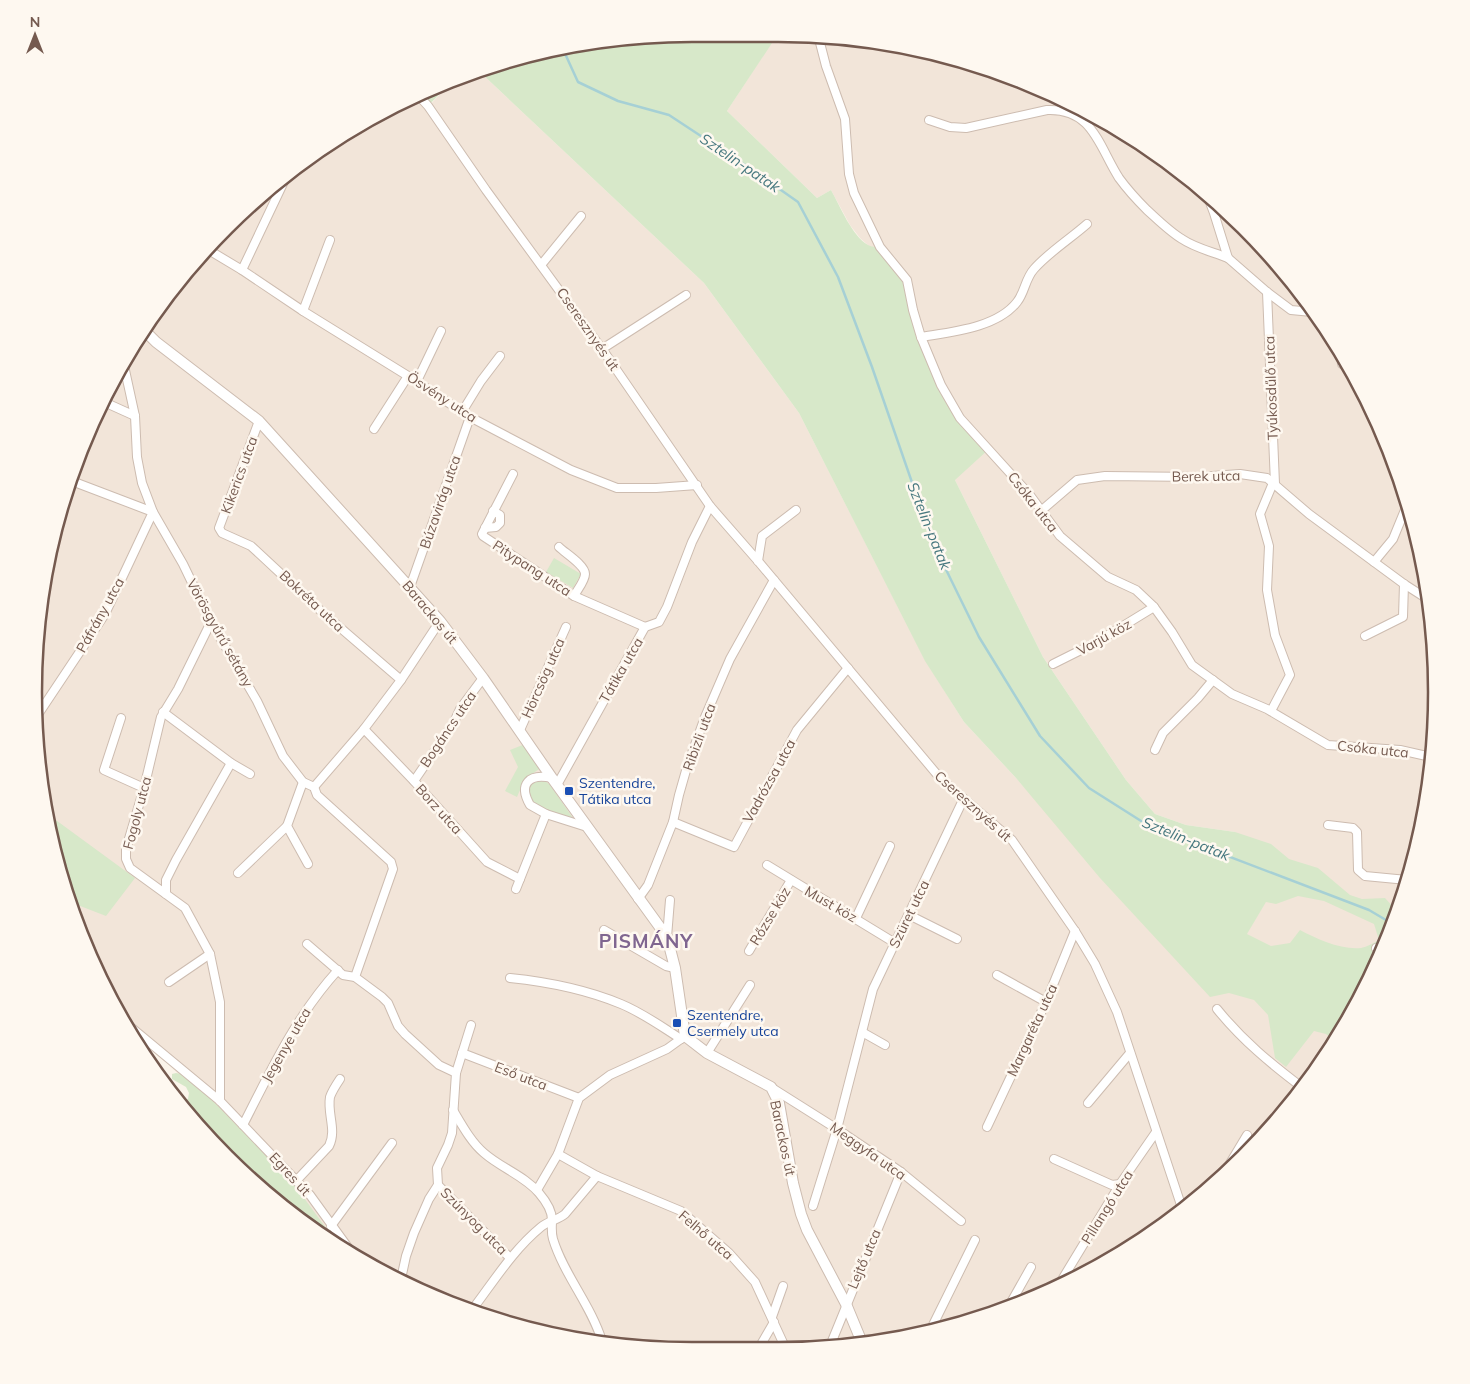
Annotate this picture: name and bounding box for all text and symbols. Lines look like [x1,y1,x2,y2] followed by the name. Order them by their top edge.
[10,10,60,60] north arrow
[30,13,40,31] text: N
[697,129,785,197] water label: Sztelin-patak
[553,284,623,374] street label: Cseresznyés út
[1260,335,1282,441] street label: Tyúkosdűlő utca
[404,368,480,426] street label: Ösvény utca
[217,434,261,516] street label: Kikerics utca
[416,453,464,551] street label: Búzavirág utca
[1171,466,1241,486] street label: Berek utca
[1004,468,1062,536] street label: Csóka utca
[903,479,956,574] water label: Sztelin-patak
[489,536,575,600] street label: Pitypang utca
[276,566,348,636] street label: Bokréta utca
[72,574,128,656] street label: Páfrány utca
[183,576,257,691] street label: Vörösgyűrű sétány
[398,577,462,647] street label: Barackos út
[1074,615,1134,659] street label: Varjú köz
[595,634,647,706] street label: Tátika utca
[517,635,569,721] street label: Hörcsög utca
[416,687,480,771] street label: Bogáncs utca
[678,701,720,773] street label: Ribizli utca
[739,736,799,826] street label: Vadrózsa utca
[1336,736,1410,762] street label: Csóka utca
[931,767,1015,845] street label: Cseresznyés út
[579,774,656,808] place label: Szentendre, Tátika utca
[119,775,155,851] street label: Fogoly utca
[412,780,466,838] street label: Borz utca
[563,785,575,797] marker: Szentendre, Tátika utca
[1140,812,1234,865] water label: Sztelin-patak
[885,877,933,951] street label: Szüret utca
[802,882,860,926] street label: Must köz
[746,883,794,949] street label: Rőzse köz
[599,929,693,953] district label: PISMÁNY
[1003,981,1061,1079] street label: Margaréta utca
[257,1004,315,1086] street label: Jegenye utca
[687,1006,779,1040] place label: Szentendre, Csermely utca
[671,1017,683,1029] marker: Szentendre, Csermely utca
[492,1058,550,1094] street label: Eső utca
[766,1099,800,1178] street label: Barackos út
[826,1118,910,1184] street label: Meggyfa utca
[265,1149,315,1200] street label: Egres út
[1077,1167,1137,1247] street label: Pillangó utca
[437,1184,511,1258] street label: Szúnyog utca
[675,1206,737,1264] street label: Felhő utca
[843,1226,885,1292] street label: Lejtő utca

